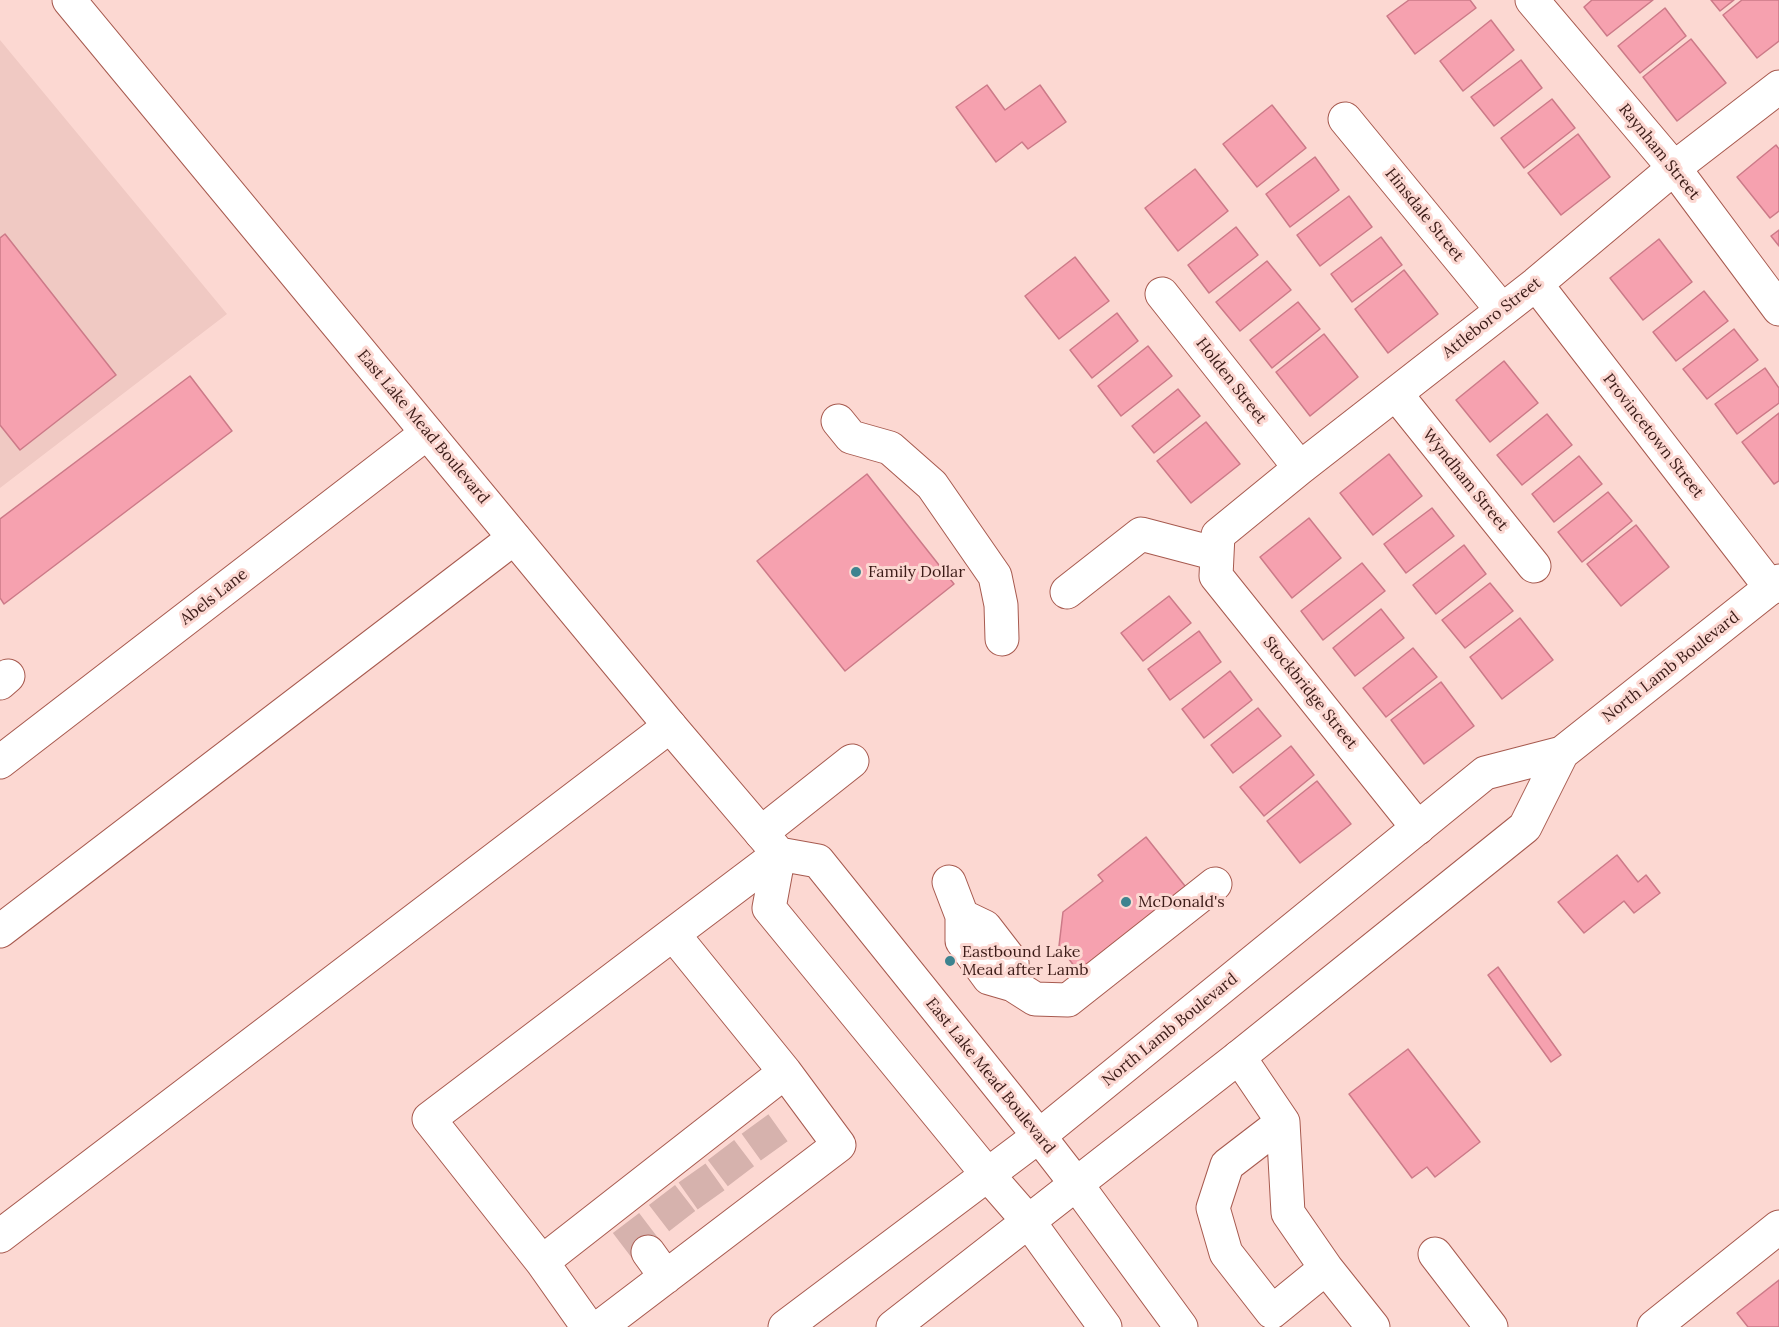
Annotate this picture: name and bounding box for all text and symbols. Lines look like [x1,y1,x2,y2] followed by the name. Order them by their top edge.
[1614,100,1704,204] street label: Raynham Street
[1381,165,1467,265] street label: Hinsdale Street
[1439,274,1545,362] street label: Attleboro Street
[1192,334,1270,428] street label: Holden Street
[353,346,493,508] street label: East Lake Mead Boulevard
[1598,370,1708,502] street label: Provincetown Street
[1418,425,1512,535] street label: Wyndham Street
[868,562,965,582] place label: Family Dollar
[176,565,252,629] street label: Abels Lane
[849,565,863,579] marker: Family Dollar
[1599,608,1743,726] street label: North Lamb Boulevard
[1259,633,1361,753] street label: Stockbridge Street
[1138,892,1225,912] place label: McDonald's
[1119,895,1133,909] marker: McDonald's
[962,942,1089,980] place label: Eastbound Lake Mead after Lamb
[943,954,957,968] marker: Eastbound Lake Mead after Lamb
[1098,970,1242,1090] street label: North Lamb Boulevard
[921,994,1059,1158] street label: East Lake Mead Boulevard

